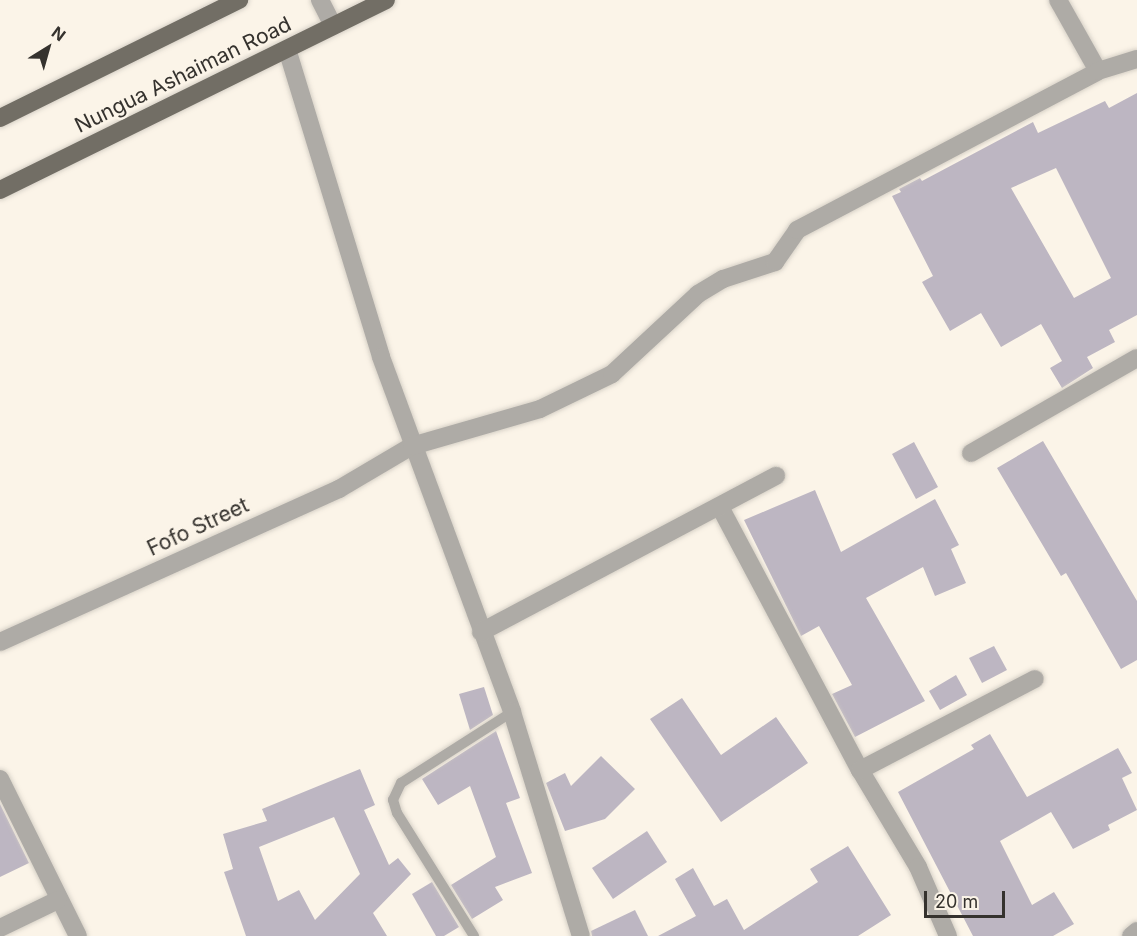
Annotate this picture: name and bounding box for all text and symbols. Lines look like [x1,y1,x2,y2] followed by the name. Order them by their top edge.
[71,12,295,138] street label: Nungua Ashaiman Road
[18,18,78,78] north arrow
[48,22,70,45] text: N
[143,493,253,561] street label: Fofo Street
[927,879,1008,917] scale bar
[935,891,978,912] text: 20 m

